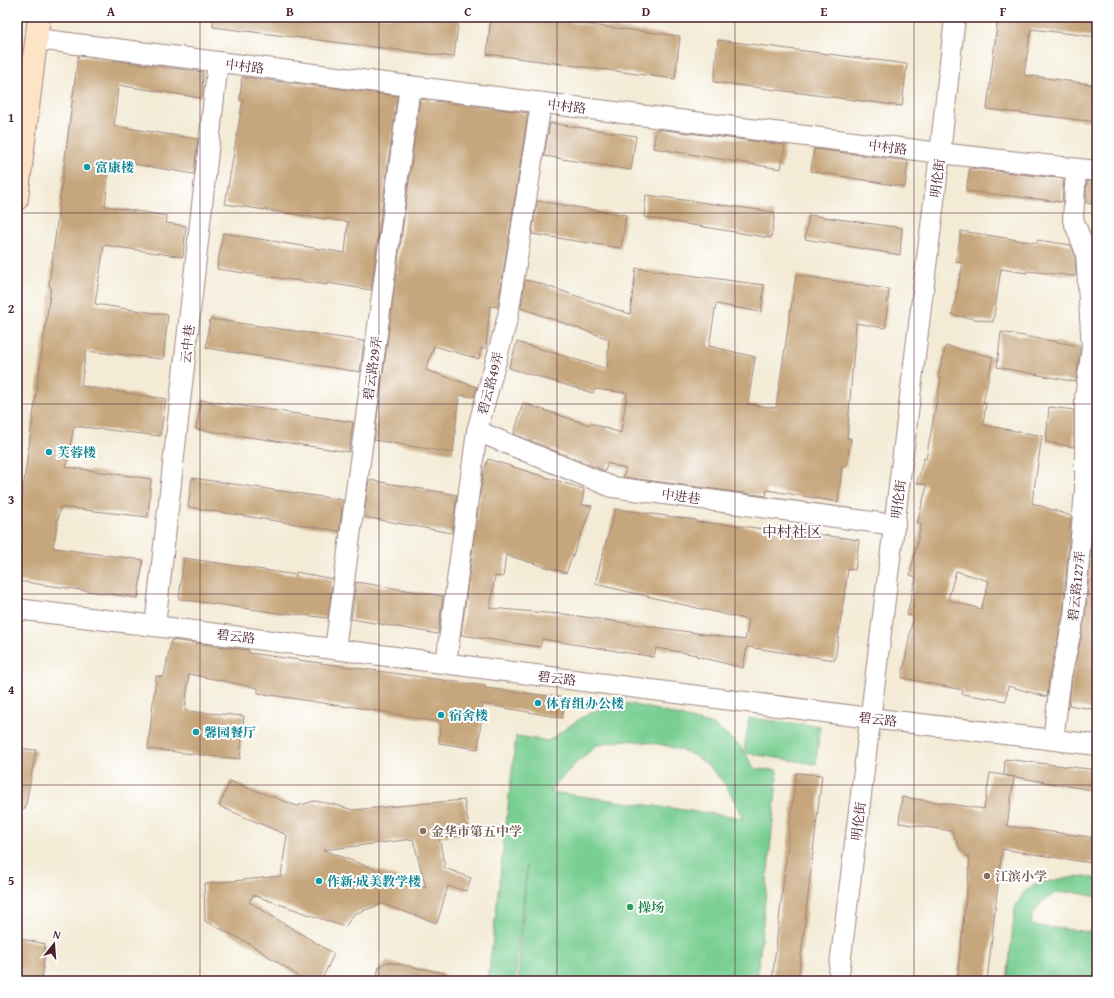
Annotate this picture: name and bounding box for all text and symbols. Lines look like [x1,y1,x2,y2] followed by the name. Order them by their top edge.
[107,2,116,21] text: A
[286,2,294,21] text: B
[464,2,472,21] text: C
[642,2,650,21] text: D
[821,2,828,21] text: E
[1000,2,1007,21] text: F
[224,55,265,78] street label: 中村路
[546,95,587,118] street label: 中村路
[8,108,14,127] text: 1
[867,136,908,159] street label: 中村路
[95,158,134,177] place label: 富康楼
[926,158,949,199] street label: 明伦街
[82,162,92,172] marker: 富康楼
[8,299,15,318] text: 2
[176,324,199,364] street label: 云中巷
[359,335,386,401] street label: 碧云路29弄
[473,350,508,417] street label: 碧云路49弄
[57,443,96,462] place label: 芙蓉楼
[44,447,54,457] marker: 芙蓉楼
[887,479,910,520] street label: 明伦街
[660,484,702,509] street label: 中进巷
[8,490,14,509] text: 3
[762,521,822,542] district label: 中村社区
[1063,550,1090,622] street label: 碧云路127弄
[215,625,256,648] street label: 碧云路
[536,667,577,690] street label: 碧云路
[8,680,15,699] text: 4
[546,694,624,713] place label: 体育组办公楼
[533,698,543,708] marker: 体育组办公楼
[449,706,488,725] place label: 宿舍楼
[857,708,898,731] street label: 碧云路
[436,710,446,720] marker: 宿舍楼
[204,723,256,742] place label: 馨园餐厅
[191,727,201,737] marker: 馨园餐厅
[847,801,870,842] street label: 明伦街
[431,822,522,841] place label: 金华市第五中学
[418,826,428,836] marker: 金华市第五中学
[995,867,1047,886] place label: 江滨小学
[8,871,15,890] text: 5
[982,871,992,881] marker: 江滨小学
[327,872,421,891] place label: 作新·成美教学楼
[314,876,324,886] marker: 作新·成美教学楼
[638,898,664,917] place label: 操场
[625,902,635,912] marker: 操场
[34,924,74,964] north arrow
[51,926,63,943] text: N

